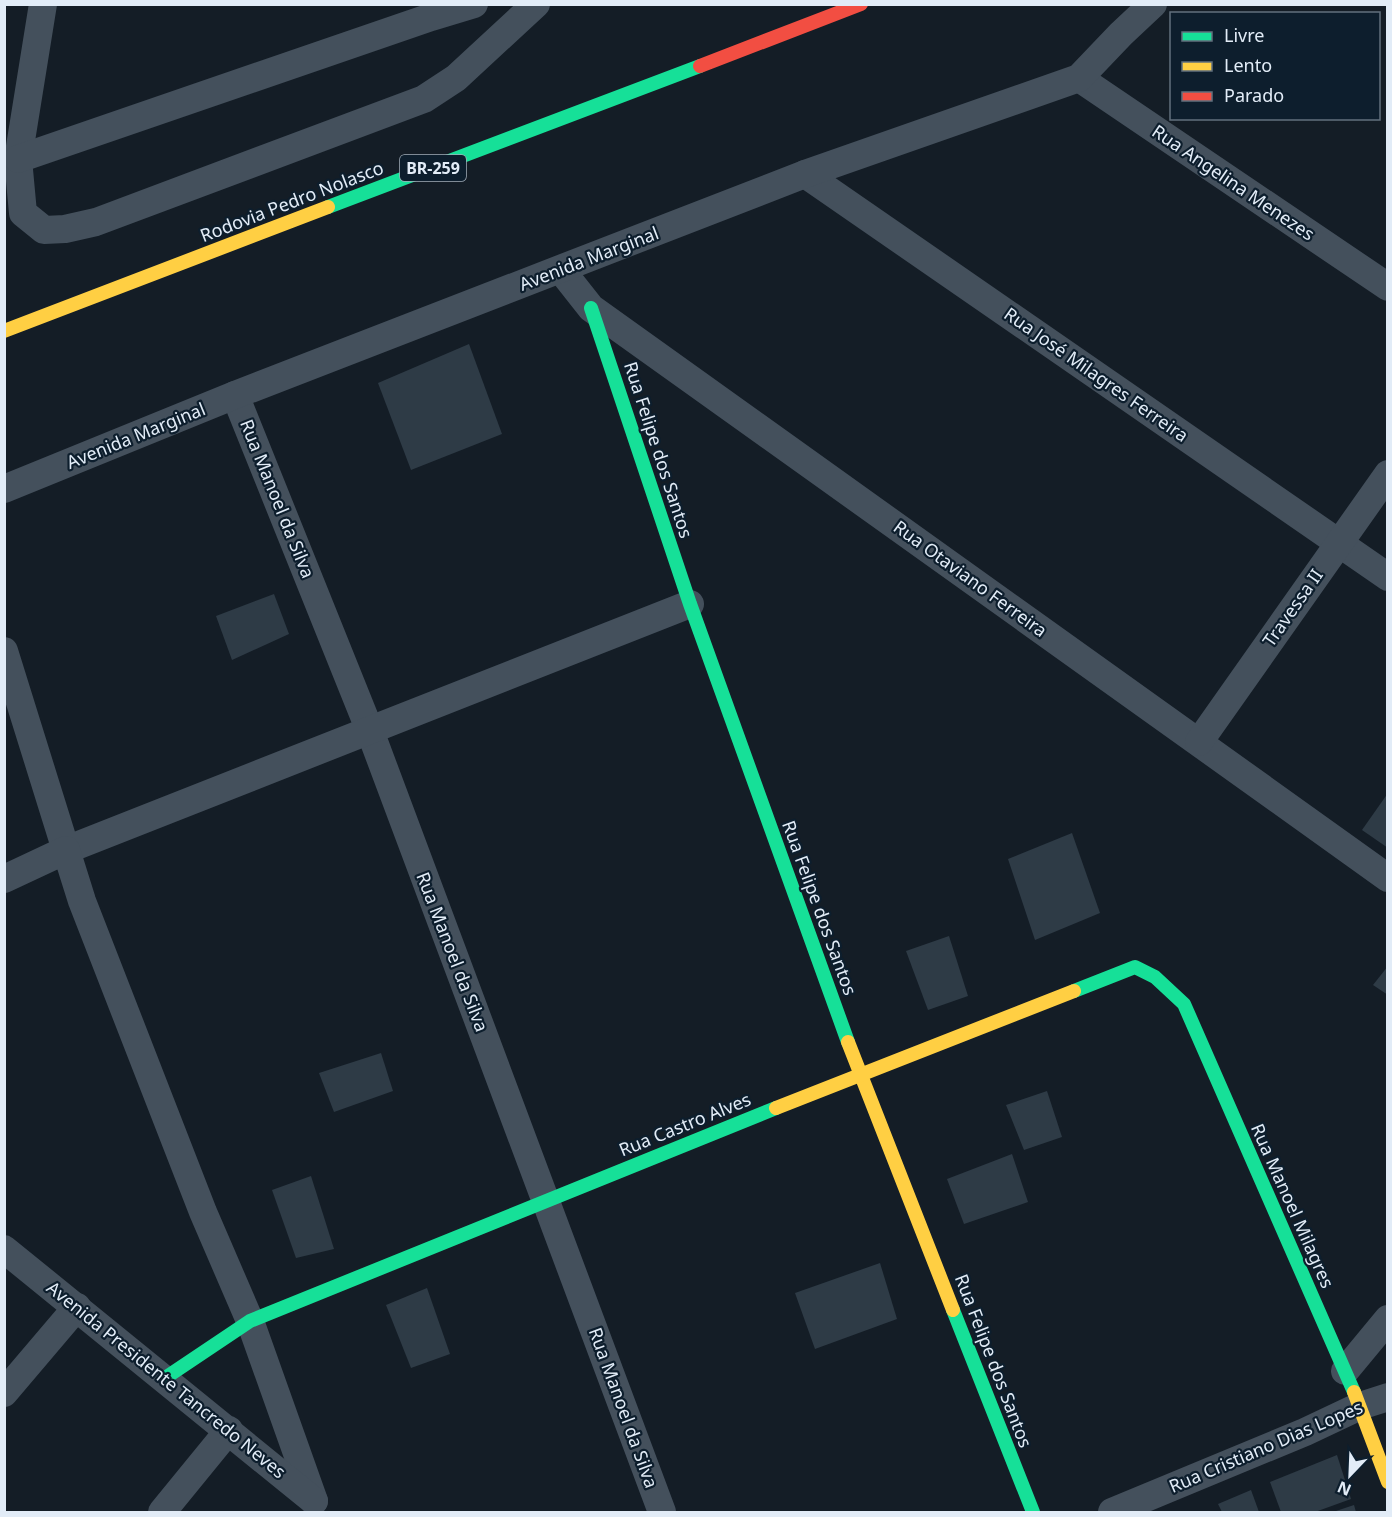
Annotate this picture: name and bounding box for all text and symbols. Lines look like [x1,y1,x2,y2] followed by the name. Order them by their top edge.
[1170,12,1380,120] legend
[1224,23,1264,47] text: Livre
[1224,53,1272,77] text: Lento
[1224,83,1284,107] text: Parado
[1148,119,1319,246] street label: Rua Angelina Menezes
[197,155,387,247] street label: Rodovia Pedro Nolasco
[400,155,466,181] road number: BR-259
[515,220,662,296] street label: Avenida Marginal
[1000,301,1193,447] street label: Rua José Milagres Ferreira
[619,358,699,541] street label: Rua Felipe dos Santos
[63,396,209,474] street label: Avenida Marginal
[235,416,321,582] street label: Rua Manoel da Silva
[889,514,1052,642] street label: Rua Otaviano Ferreira
[1257,564,1328,651] street label: Travessa II
[777,817,863,998] street label: Rua Felipe dos Santos
[411,868,494,1035] street label: Rua Manoel da Silva
[615,1087,754,1161] street label: Rua Castro Alves
[1246,1120,1340,1292] street label: Rua Manoel Milagres
[950,1270,1038,1451] street label: Rua Felipe dos Santos
[42,1275,291,1483] street label: Avenida Presidente Tancredo Neves
[584,1324,664,1491] street label: Rua Manoel da Silva
[1165,1394,1366,1498] street label: Rua Cristiano Dias Lopes
[1320,1445,1380,1505] north arrow
[1334,1476,1354,1501] text: N

